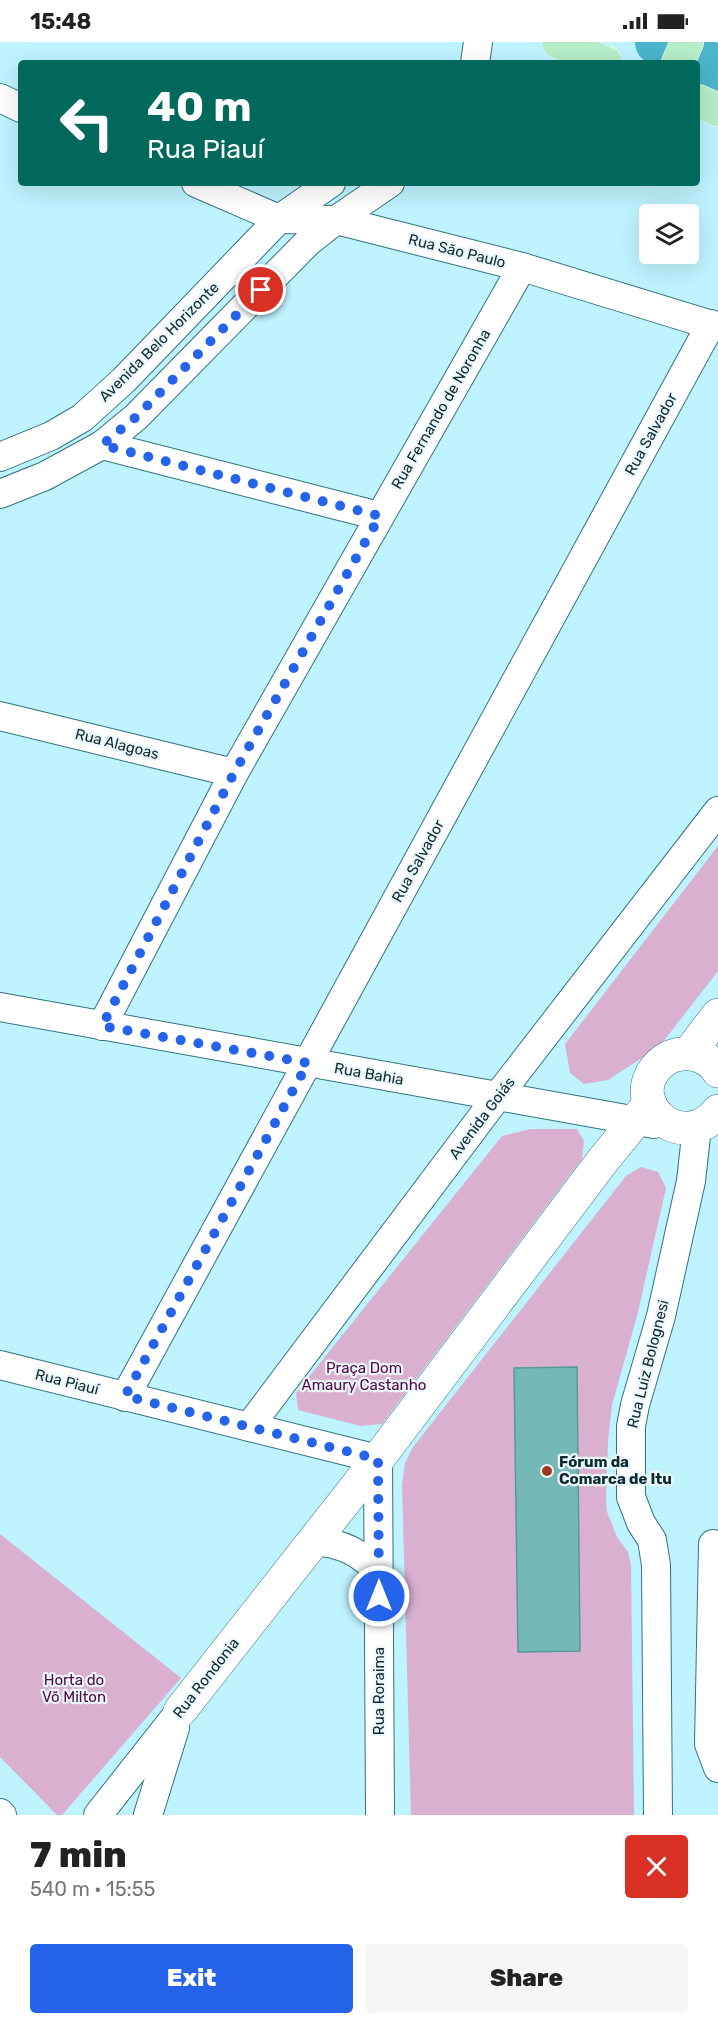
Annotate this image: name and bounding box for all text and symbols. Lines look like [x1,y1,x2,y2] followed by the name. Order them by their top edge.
[30,8,92,35] text: 15:48
[147,82,252,132] text: 40 m
[48,84,126,162] icon: left
[147,133,264,165] text: Rua Piauí
[639,204,699,264] map controls
[639,204,699,264] button: layers
[406,230,508,272] street label: Rua São Paulo
[235,264,286,315] pin
[244,273,277,306] icon: arrive
[95,278,223,406] street label: Avenida Belo Horizonte
[388,326,494,492] street label: Rua Fernando de Noronha
[621,389,681,478] street label: Rua Salvador
[73,725,161,763] street label: Rua Alagoas
[388,816,448,905] street label: Rua Salvador
[333,1059,405,1089] street label: Rua Bahia
[445,1073,519,1163] street label: Avenida Goiás
[623,1298,673,1430] street label: Rua Luiz Bolognesi
[302,1359,426,1394] park label: Praça Dom Amaury Castanho
[33,1365,102,1399] street label: Rua Piauí
[559,1453,672,1488] place label: Fórum da Comarca de Itu
[540,1464,554,1478] marker: Fórum da Comarca de Itu
[347,1564,411,1628] position arrow
[169,1634,243,1722] street label: Rua Rondonia
[370,1647,388,1735] street label: Rua Roraima
[42,1671,106,1706] park label: Horta do Võ Milton
[30,1833,127,1876] text: 7 min
[625,1835,688,1898] button: close
[30,1877,155,1901] text: 540 m · 15:55
[30,1944,353,2013] button: Exit
[365,1944,688,2013] button: Share

